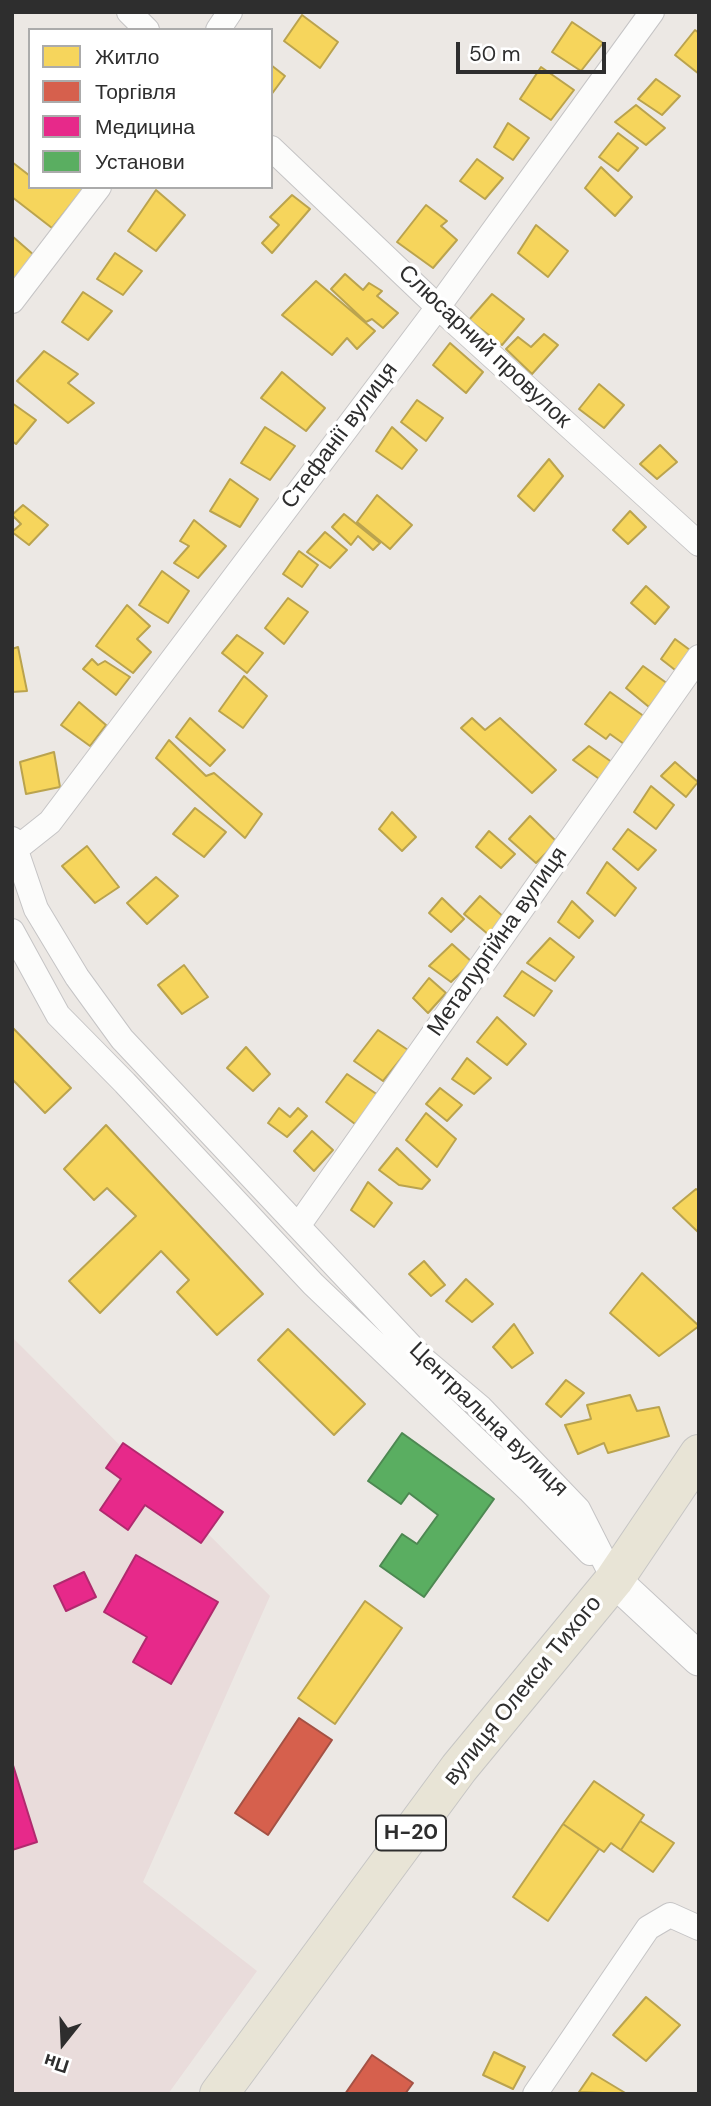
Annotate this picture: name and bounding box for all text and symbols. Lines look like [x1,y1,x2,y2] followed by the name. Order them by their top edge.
[28,28,273,189] legend
[459,28,610,72] scale bar
[469,40,520,68] text: 50 m
[95,43,159,71] text: Житло
[95,78,176,106] text: Торгівля
[95,113,195,141] text: Медицина
[95,148,185,176] text: Установи
[392,260,576,434] street label: Слюсарний провулок
[276,357,404,515] street label: Стефанії вулиця
[422,842,574,1042] street label: Металургійна вулиця
[403,1337,573,1503] street label: Центральна вулиця
[438,1591,608,1791] street label: вулиця Олекси Тихого
[376,1815,446,1850] road number: Н-20
[28,2008,98,2078] north arrow
[41,2048,72,2079] text: Пн

